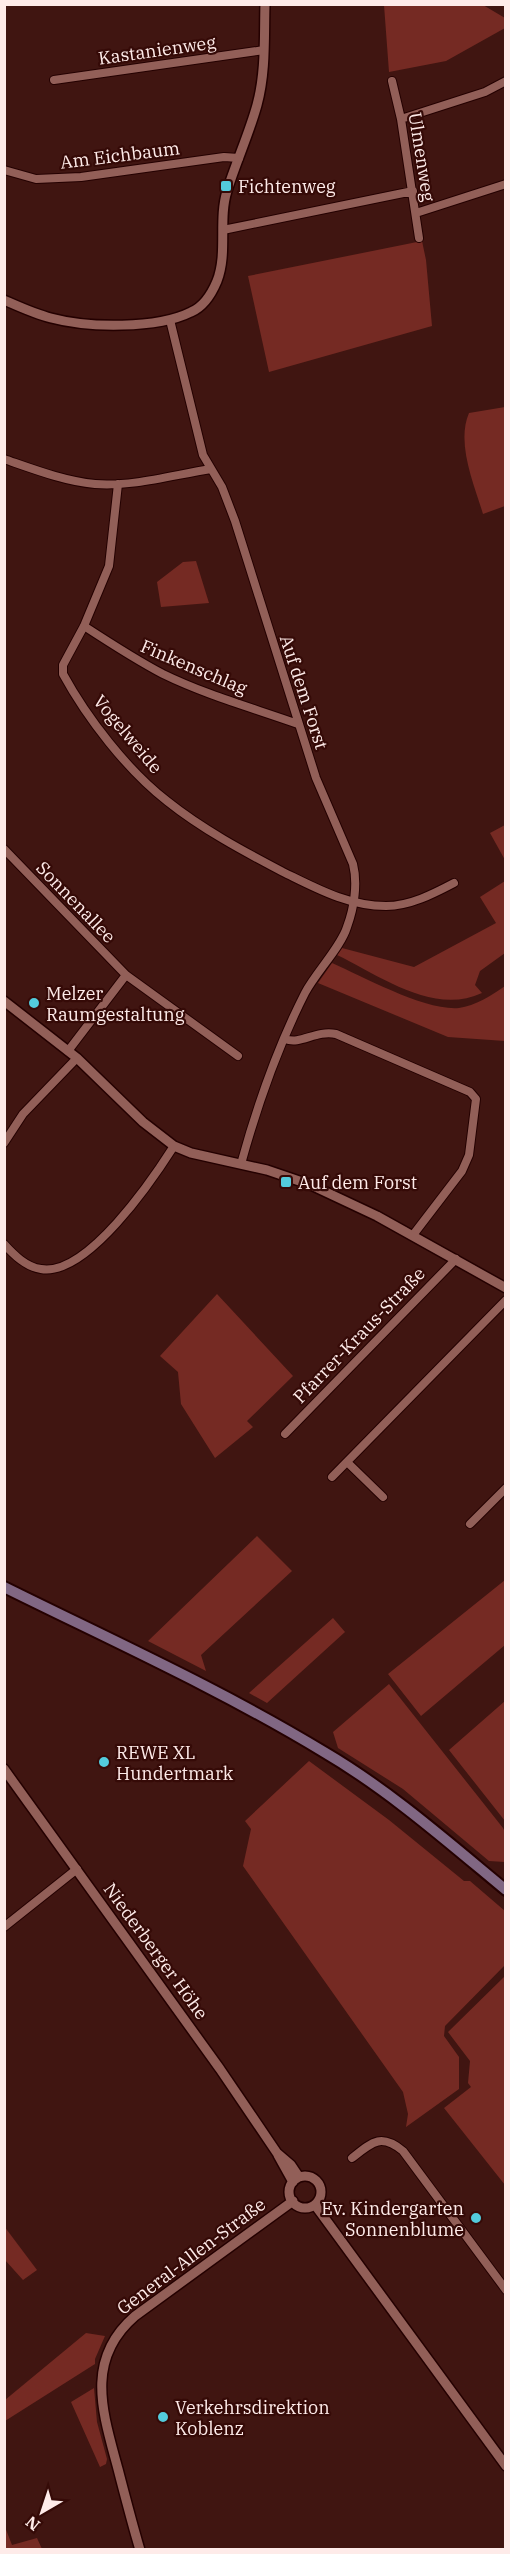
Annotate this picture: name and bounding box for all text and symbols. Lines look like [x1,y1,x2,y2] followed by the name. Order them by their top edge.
[97,30,218,70] street label: Kastanienweg
[404,111,440,203] street label: Ulmenweg
[59,136,181,174] street label: Am Eichbaum
[238,175,336,198] place label: Fichtenweg
[219,179,233,193] marker: Fichtenweg
[275,632,333,752] street label: Auf dem Forst
[137,634,251,700] street label: Finkenschlag
[88,690,168,778] street label: Vogelweide
[31,856,121,948] street label: Sonnenallee
[46,982,185,1026] place label: Melzer Raumgestaltung
[27,996,41,1010] marker: Melzer Raumgestaltung
[298,1171,417,1194] place label: Auf dem Forst
[279,1175,293,1189] marker: Auf dem Forst
[288,1262,430,1408] street label: Pfarrer-Kraus-Straße
[116,1741,234,1785] place label: REWE XL Hundertmark
[97,1755,111,1769] marker: REWE XL Hundertmark
[99,1878,213,2024] street label: Niederberger Höhe
[112,2193,270,2319] street label: General-Allen-Straße
[321,2197,464,2241] place label: Ev. Kindergarten Sonnenblume
[469,2211,483,2225] marker: Ev. Kindergarten Sonnenblume
[175,2396,330,2440] place label: Verkehrsdirektion Koblenz
[156,2410,170,2424] marker: Verkehrsdirektion Koblenz
[12,2482,72,2542] north arrow
[21,2512,44,2535] text: N

